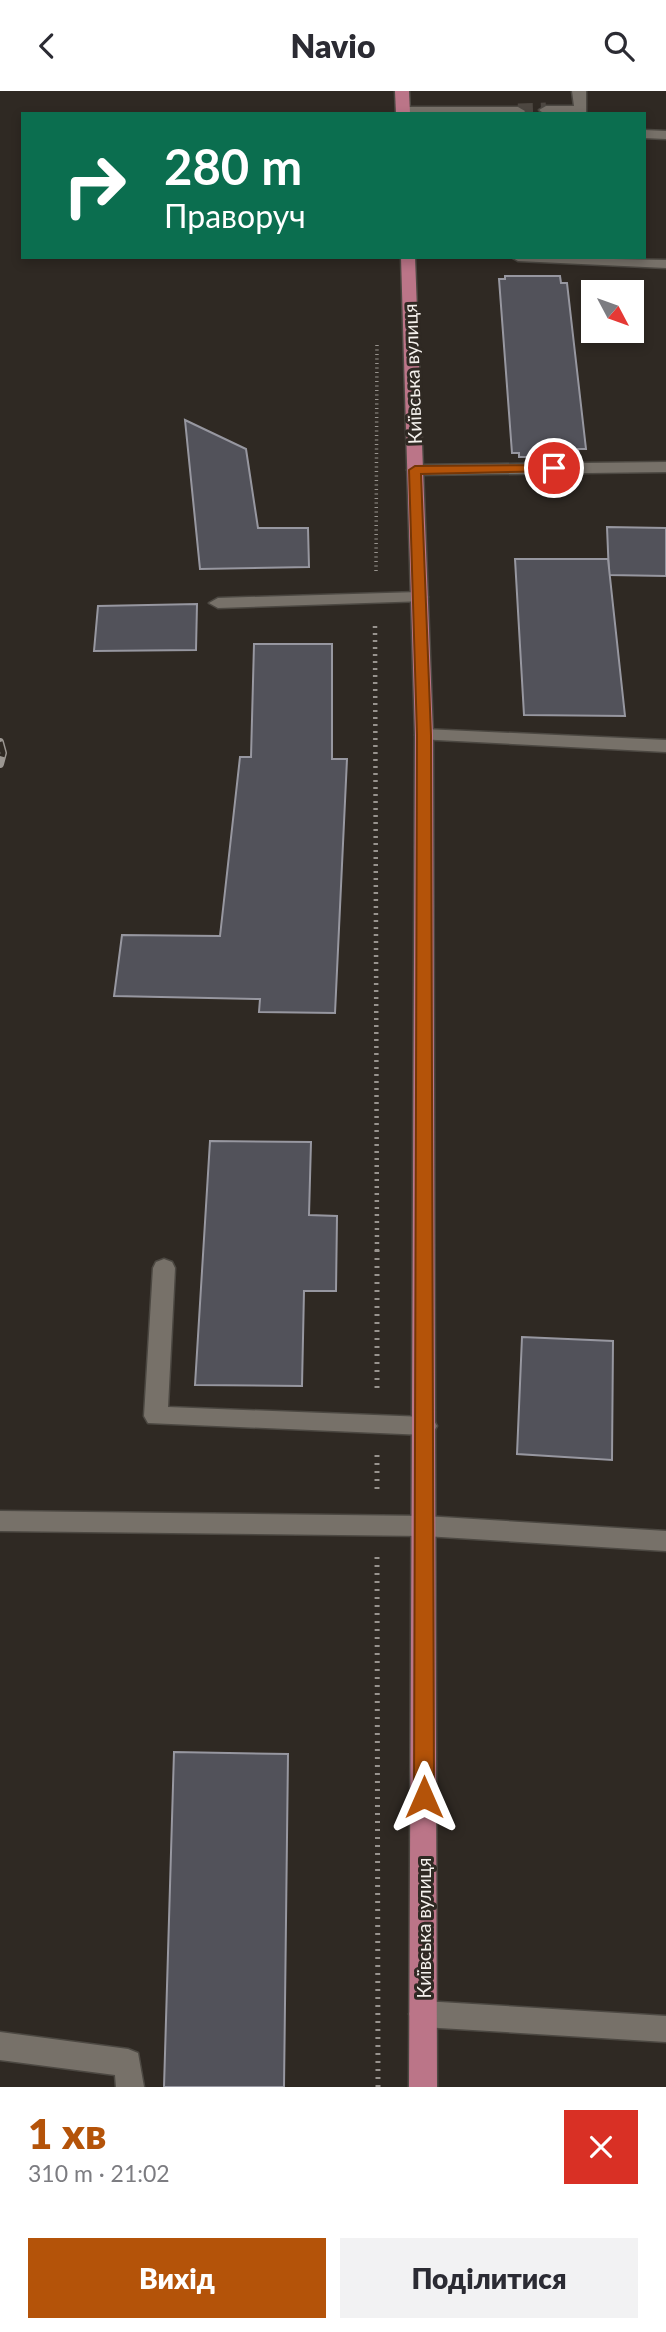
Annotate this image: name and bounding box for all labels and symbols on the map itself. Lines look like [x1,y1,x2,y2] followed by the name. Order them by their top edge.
[581,280,644,343] north arrow
[398,303,426,445] street label: Київська вулиця
[524,438,584,498] pin
[387,1760,461,1834] position arrow
[412,1858,435,1998] street label: Київська вулиця

